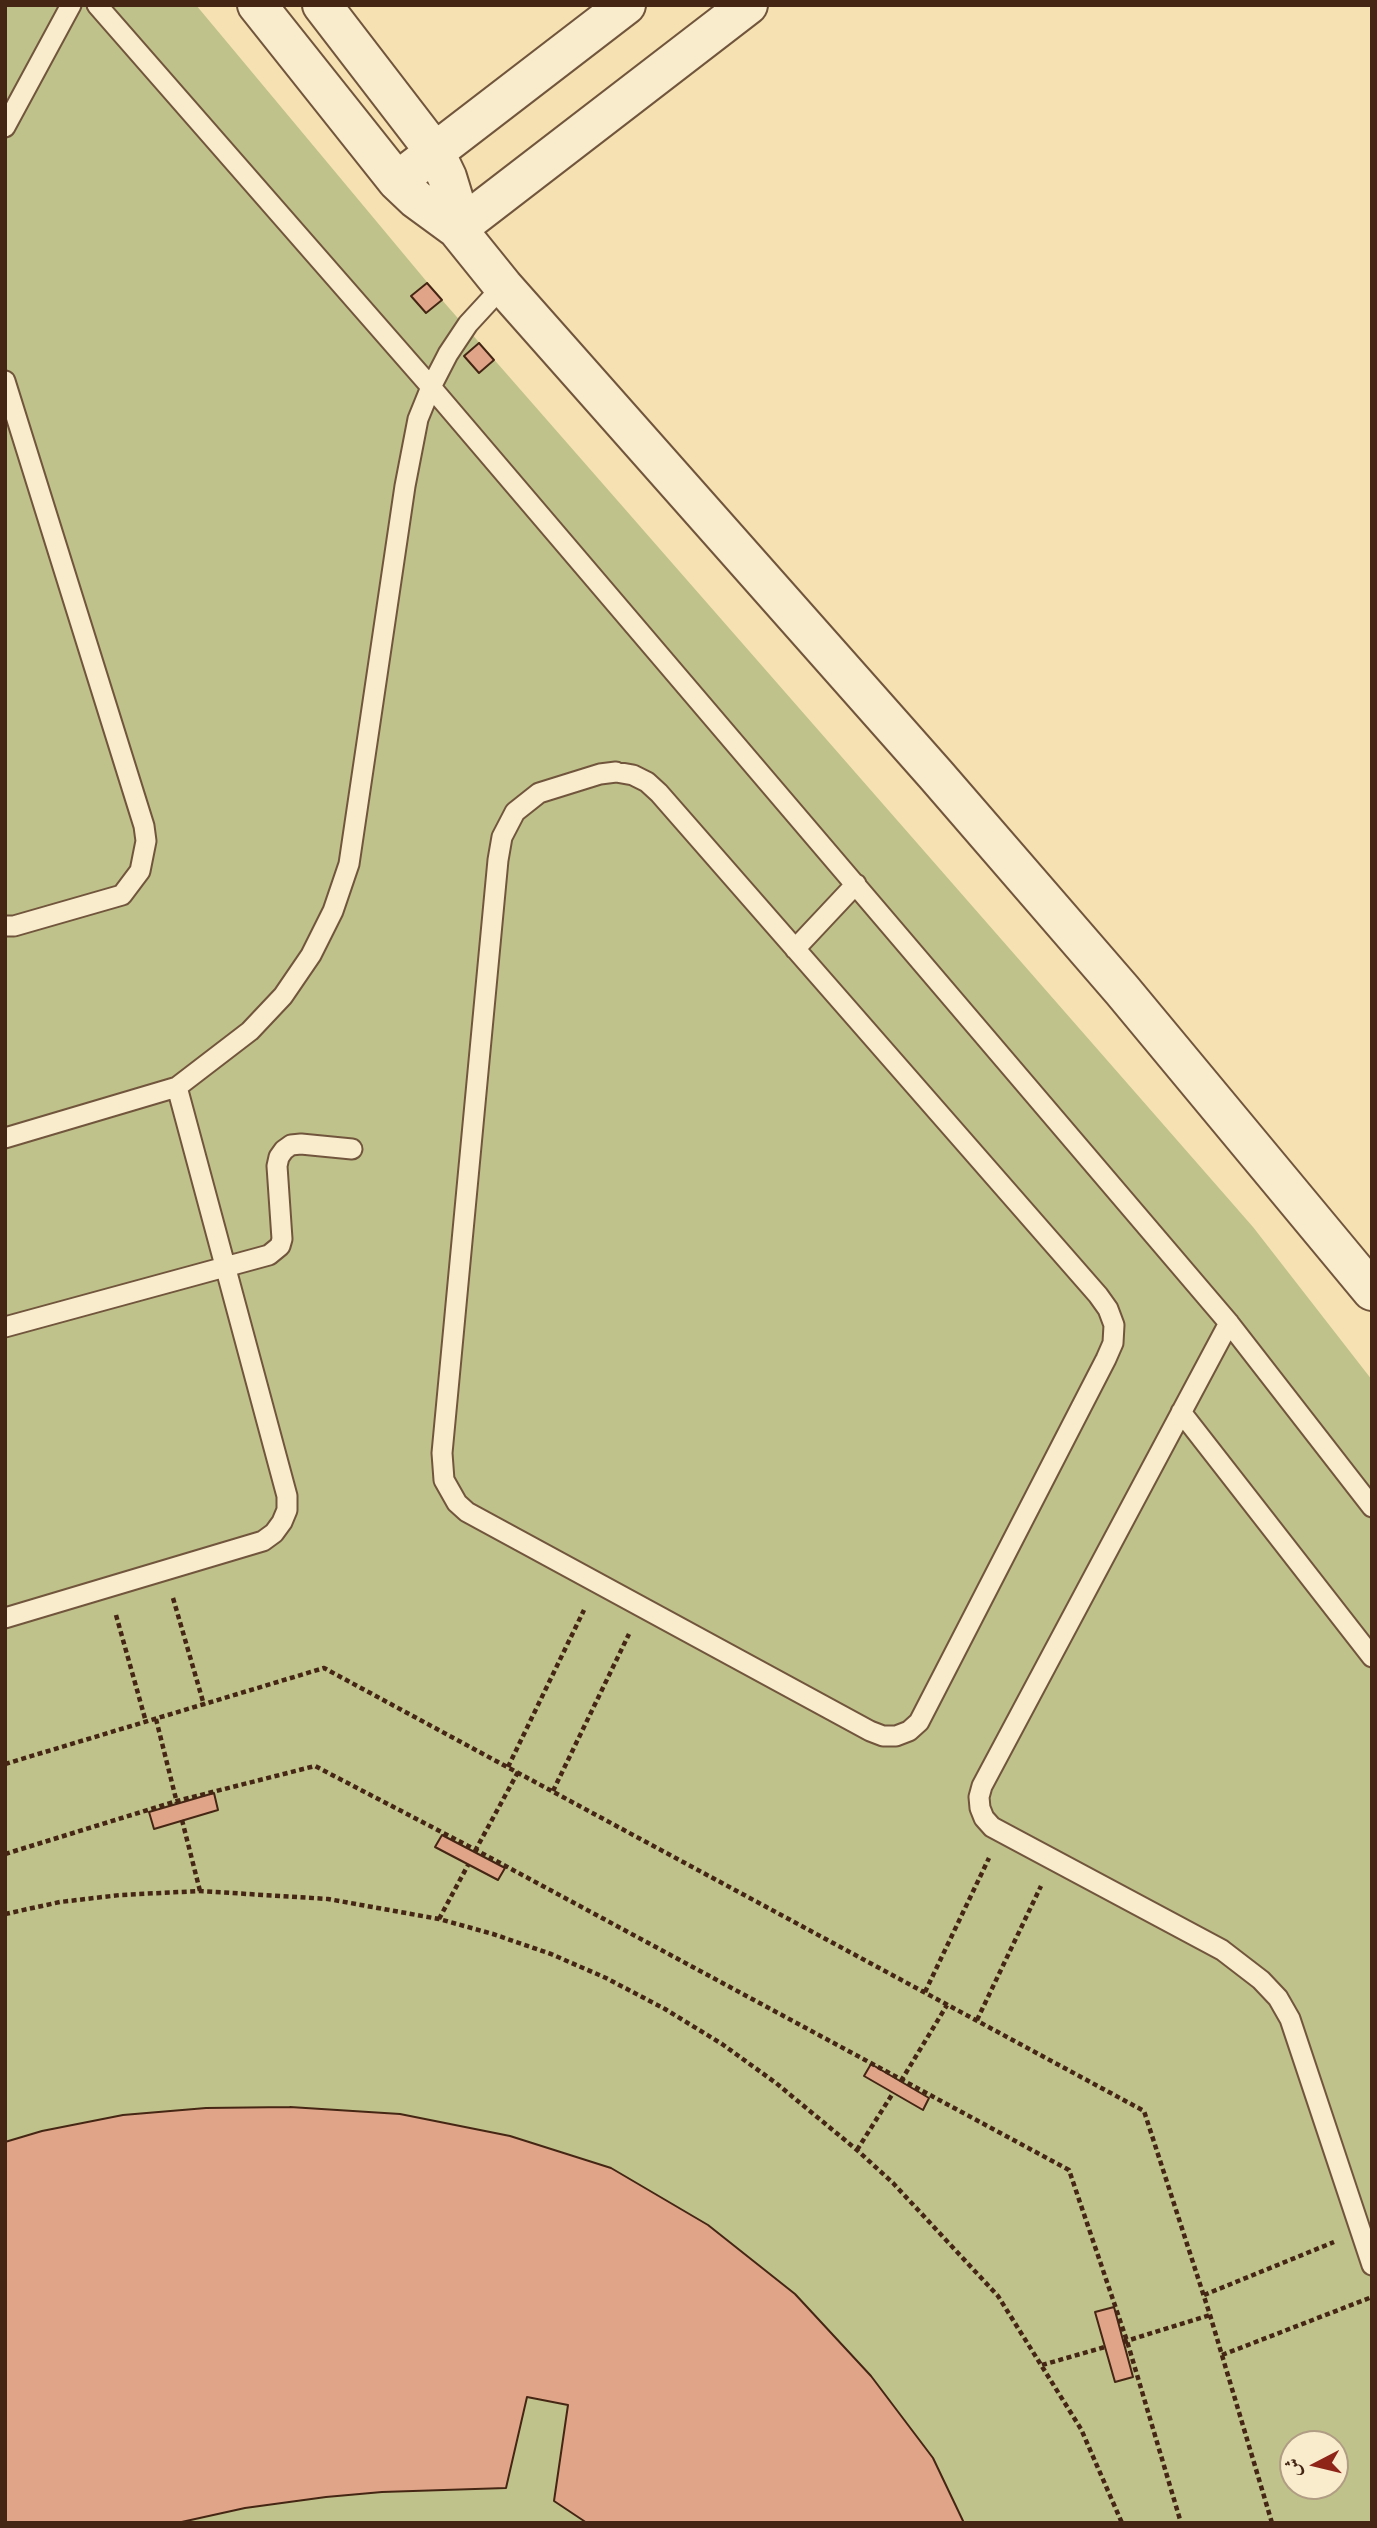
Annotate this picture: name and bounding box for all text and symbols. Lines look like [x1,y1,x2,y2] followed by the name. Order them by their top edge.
[1279,2430,1349,2500] north arrow
[1284,2457,1305,2478] text: ش

